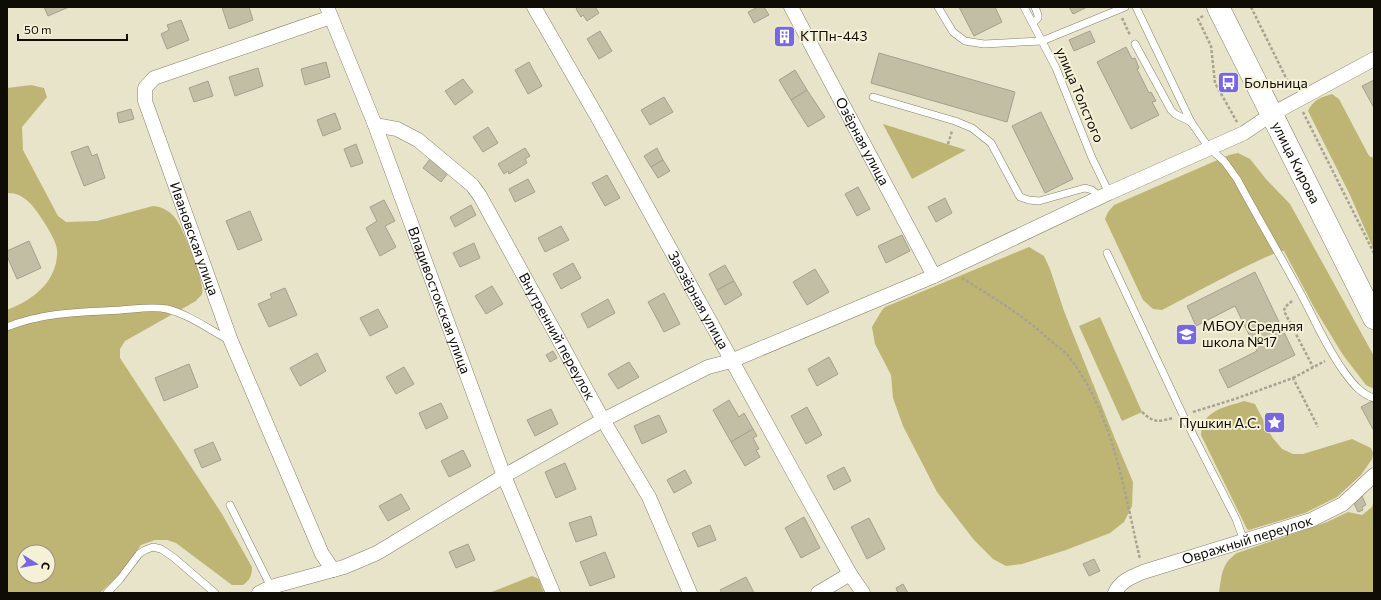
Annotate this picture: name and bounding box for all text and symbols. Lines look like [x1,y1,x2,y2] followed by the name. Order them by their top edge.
[18,16,127,42] scale bar
[24,22,52,36] text: 50 m
[771,23,797,49] building icon: КТПн-443
[800,27,868,44] place label: КТПн-443
[1053,45,1108,145] street label: улица Толстого
[1215,70,1241,96] bus stop icon: Больница
[1244,74,1308,91] place label: Больница
[832,94,893,188] street label: Озёрная улица
[1269,118,1324,206] street label: улица Кирова
[167,180,223,298] street label: Ивановская улица
[405,224,475,376] street label: Владивостокская улица
[665,248,733,352] street label: Заозёрная улица
[516,269,600,403] street label: Внутренний переулок
[1202,317,1303,350] place label: МБОУ Средняя школа №17
[1173,321,1199,347] school or university icon: МБОУ Средняя школа №17
[1262,410,1288,436] place icon: Пушкин А.С.
[1179,414,1260,431] place label: Пушкин А.С.
[1180,511,1315,567] street label: Овражный переулок
[16,544,56,584] north arrow
[39,561,53,571] text: С

